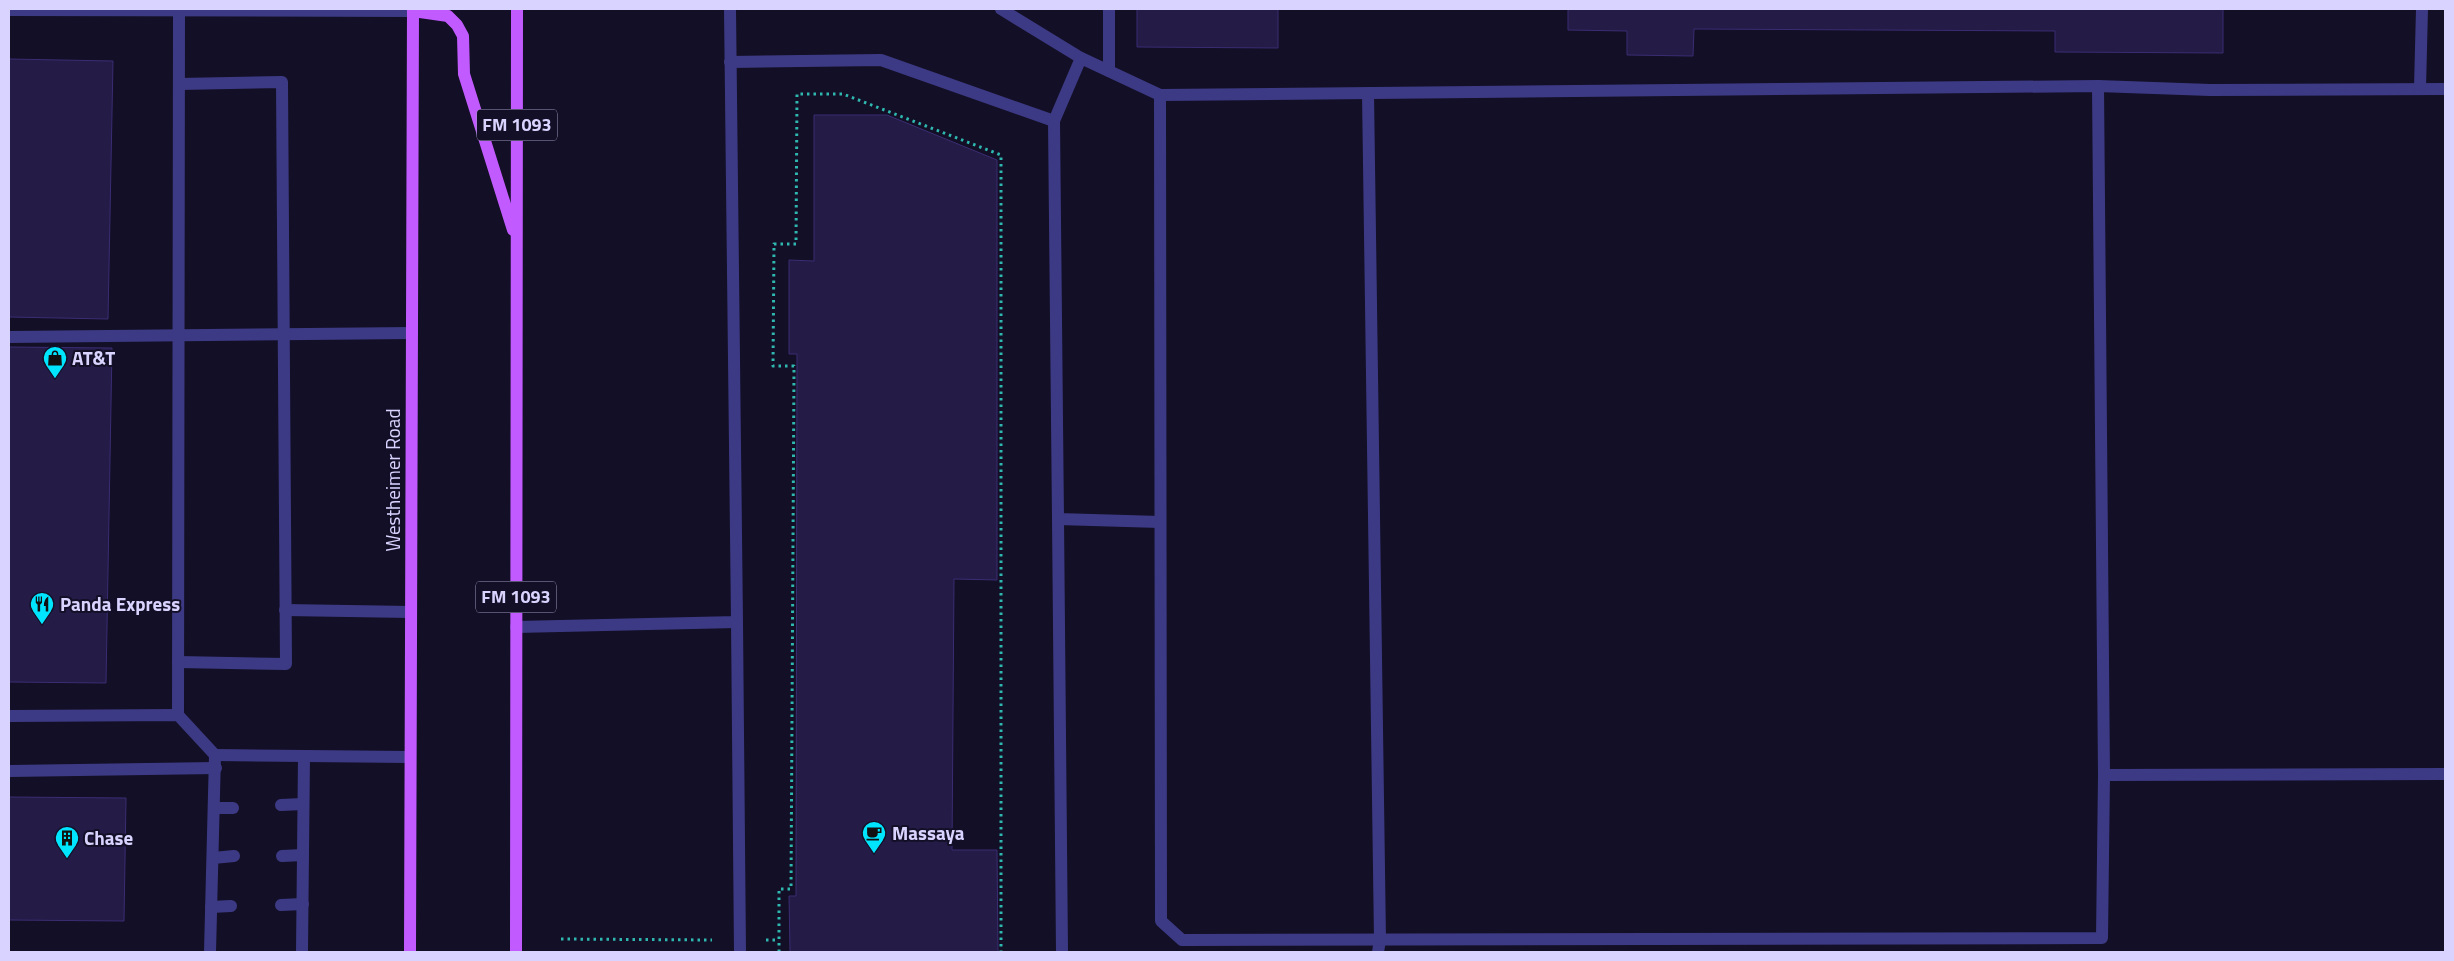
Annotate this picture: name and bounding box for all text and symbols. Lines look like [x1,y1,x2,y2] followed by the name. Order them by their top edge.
[477,110,557,140] road number: FM 1093
[72,343,115,372] place label: AT&T
[42,345,68,379] shop icon: AT&T
[378,409,407,551] street label: Westheimer Road
[476,582,556,612] road number: FM 1093
[60,589,180,618] place label: Panda Express
[29,591,55,625] restaurant icon: Panda Express
[892,818,965,847] place label: Massaya
[861,820,887,854] cafe icon: Massaya
[84,823,134,852] place label: Chase
[54,825,80,859] building icon: Chase

